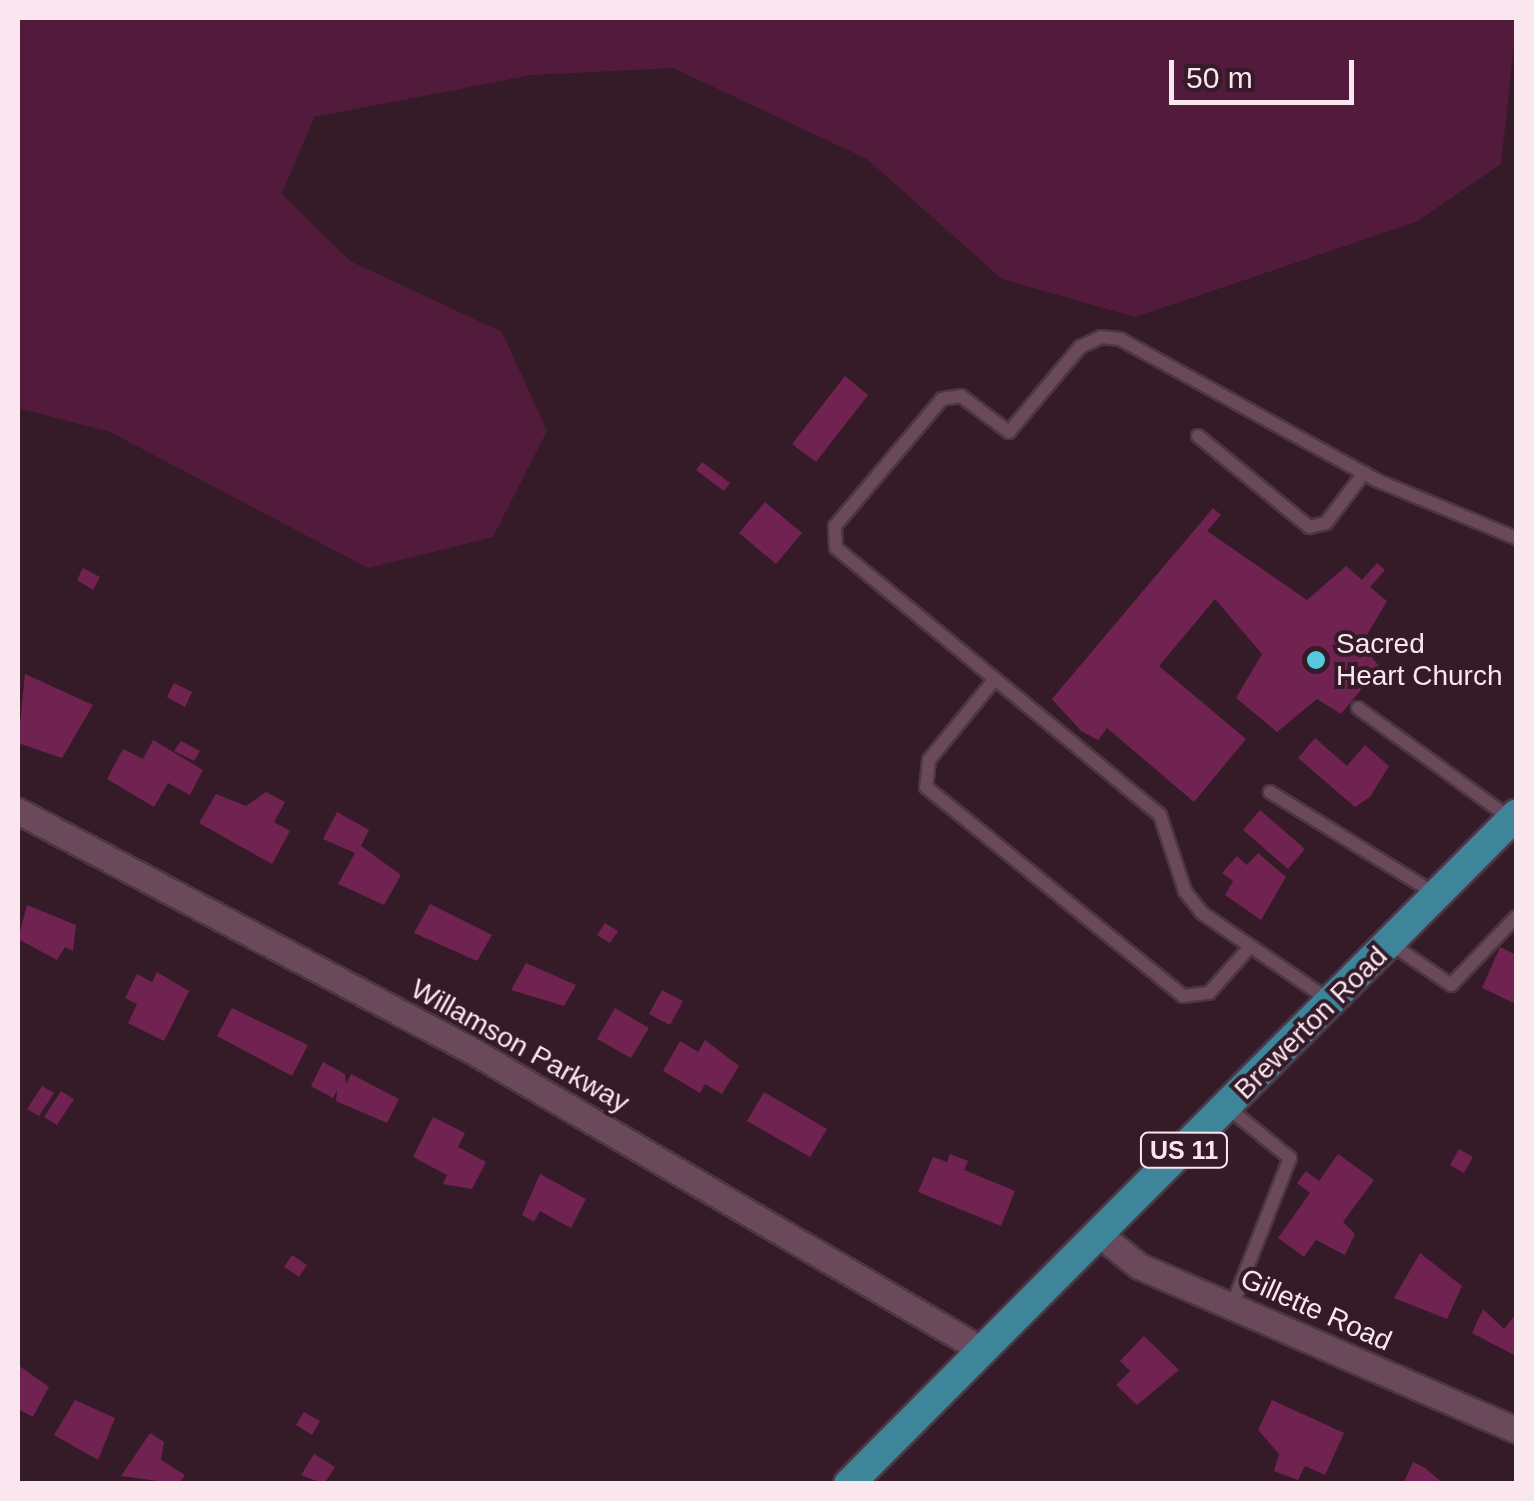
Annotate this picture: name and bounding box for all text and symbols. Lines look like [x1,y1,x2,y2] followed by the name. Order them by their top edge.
[1174,40,1359,102] scale bar
[1186,61,1253,94] text: 50 m
[1336,627,1503,693] place label: Sacred Heart Church
[1305,649,1327,671] marker: Sacred Heart Church
[1228,940,1394,1106] street label: Brewerton Road
[405,972,635,1120] street label: Willamson Parkway
[1139,1130,1229,1170] road number: US 11
[1235,1262,1397,1358] street label: Gillette Road

